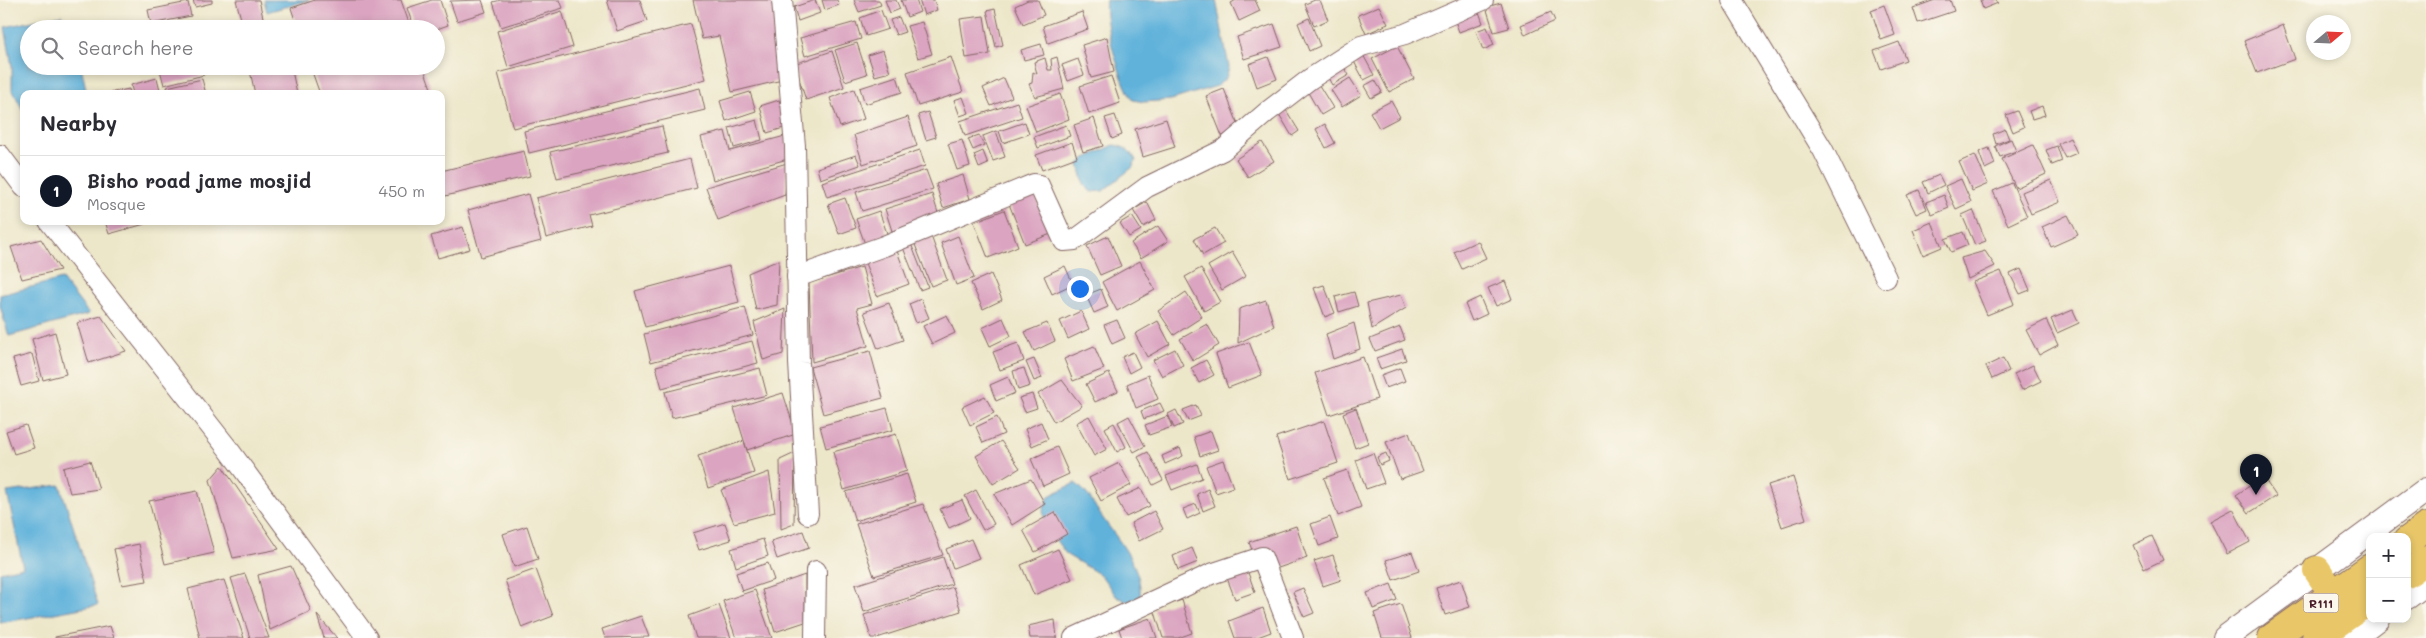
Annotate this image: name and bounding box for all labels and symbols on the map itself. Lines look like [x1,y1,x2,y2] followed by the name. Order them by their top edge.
[2306,15,2351,60] north arrow
[1067,276,1093,302] your location
[2240,454,2272,495] pin: 1
[2304,594,2338,612] road number: R111

